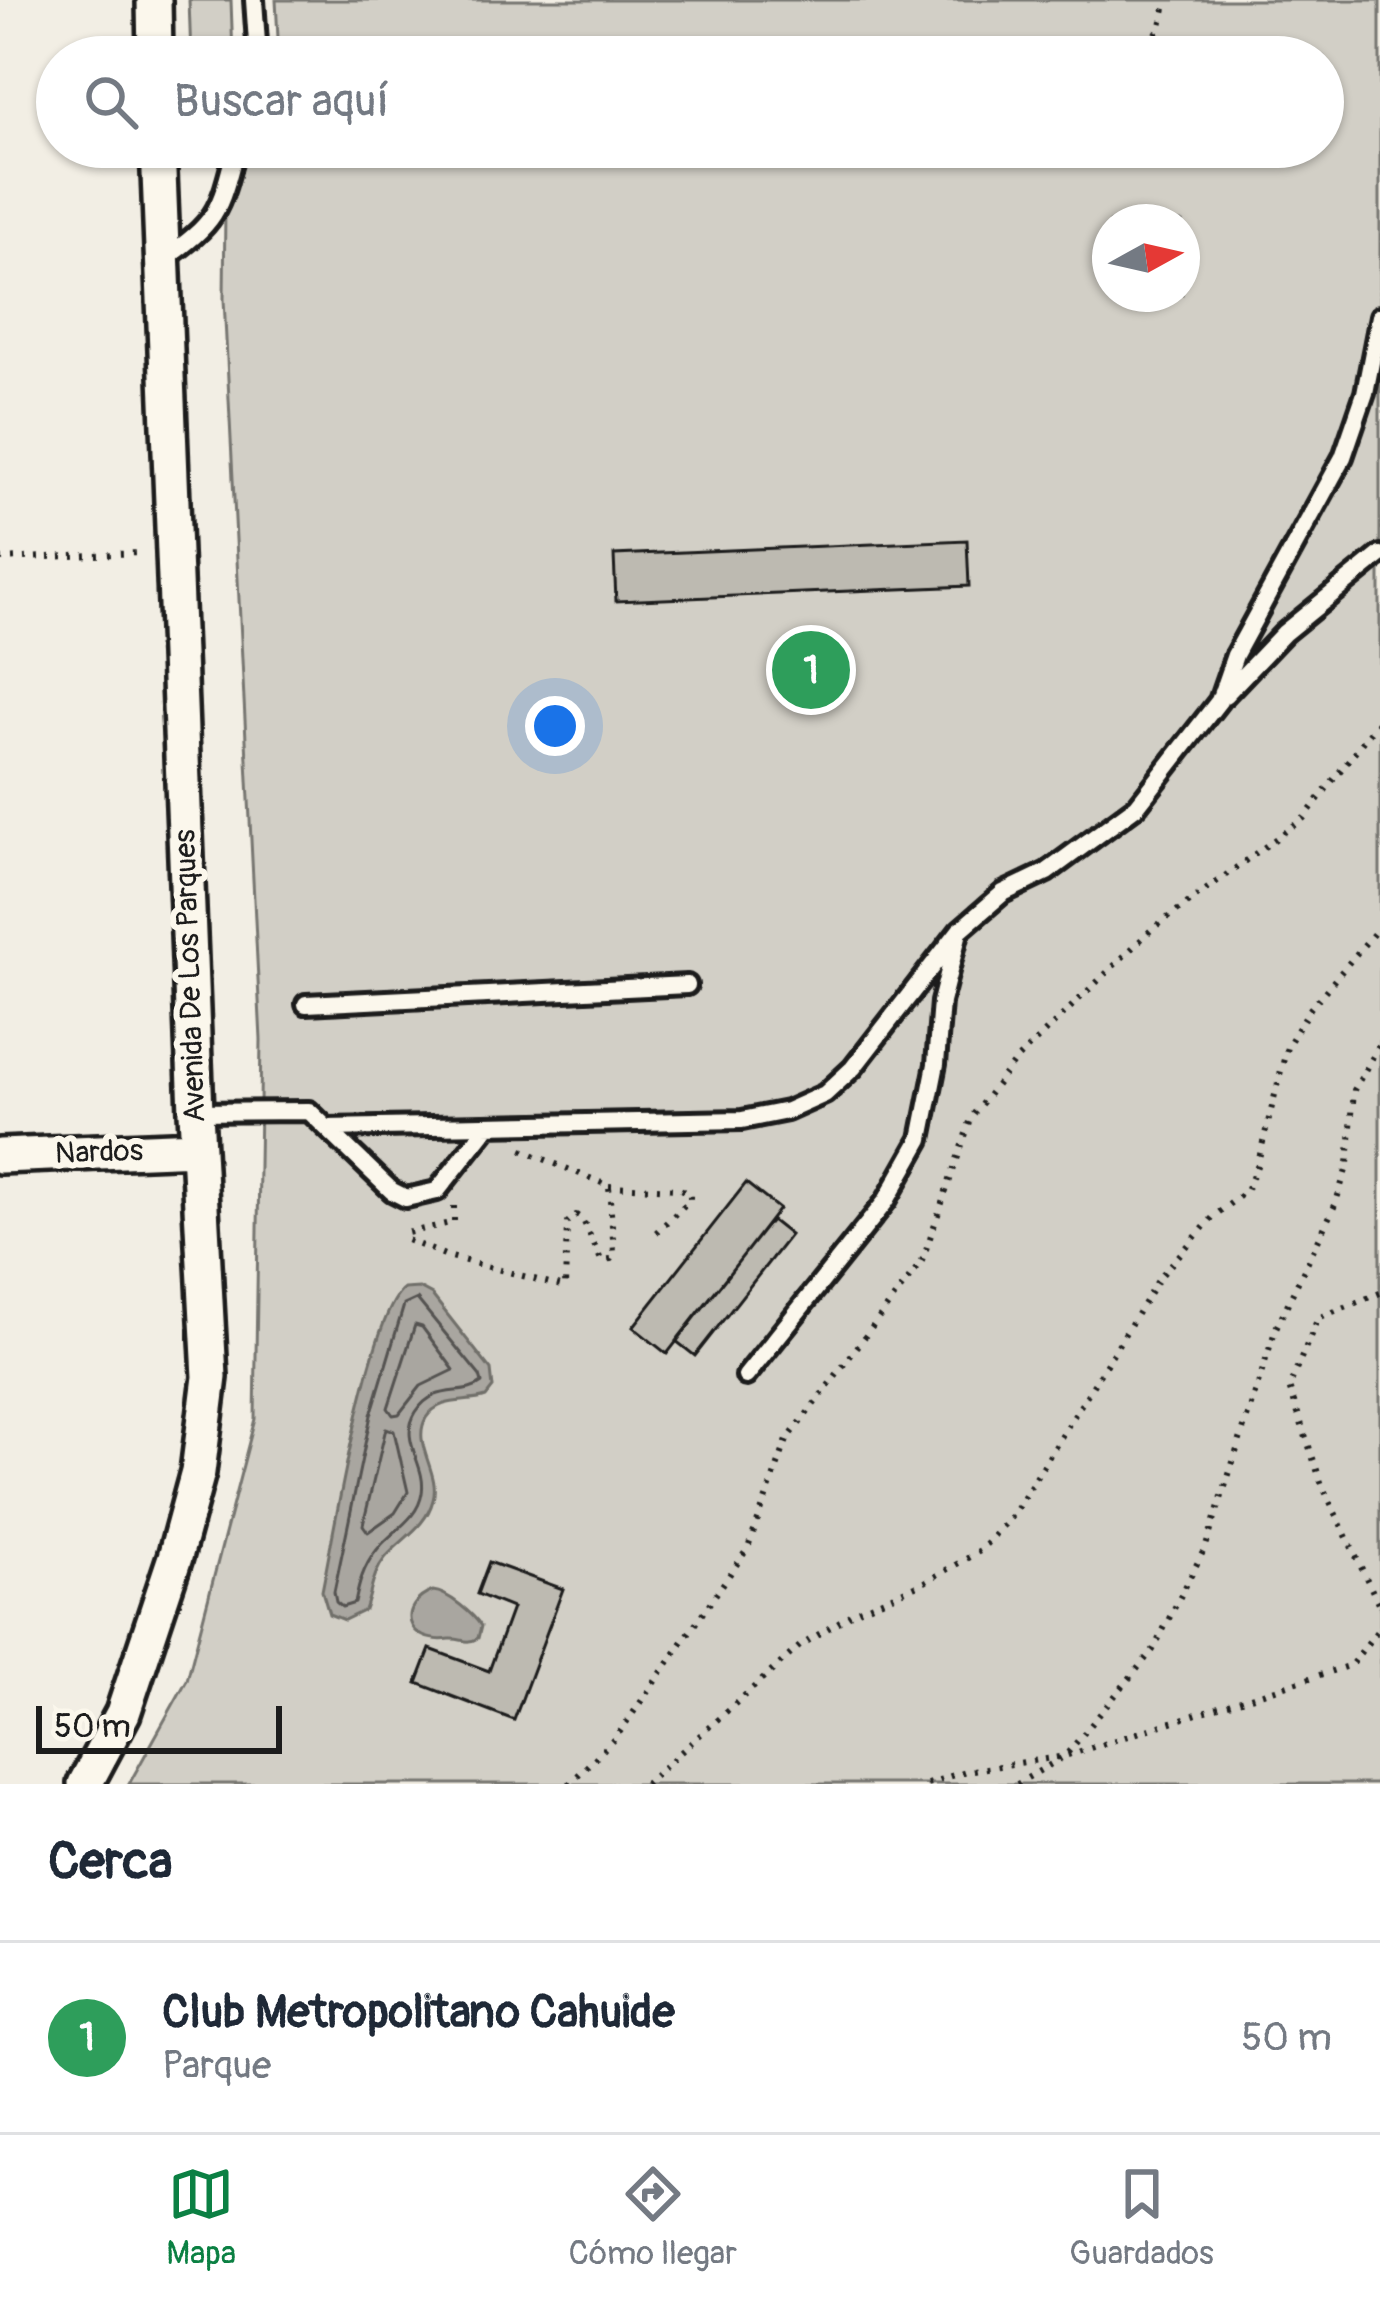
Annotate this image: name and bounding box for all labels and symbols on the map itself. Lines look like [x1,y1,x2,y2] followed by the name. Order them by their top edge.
[1092,204,1200,312] north arrow
[772,625,850,715] pin: 1
[525,696,585,756] your location
[166,829,214,1123] street label: Avenida De Los Parques
[54,1132,144,1172] street label: Nardos
[36,1700,282,1753] scale bar

